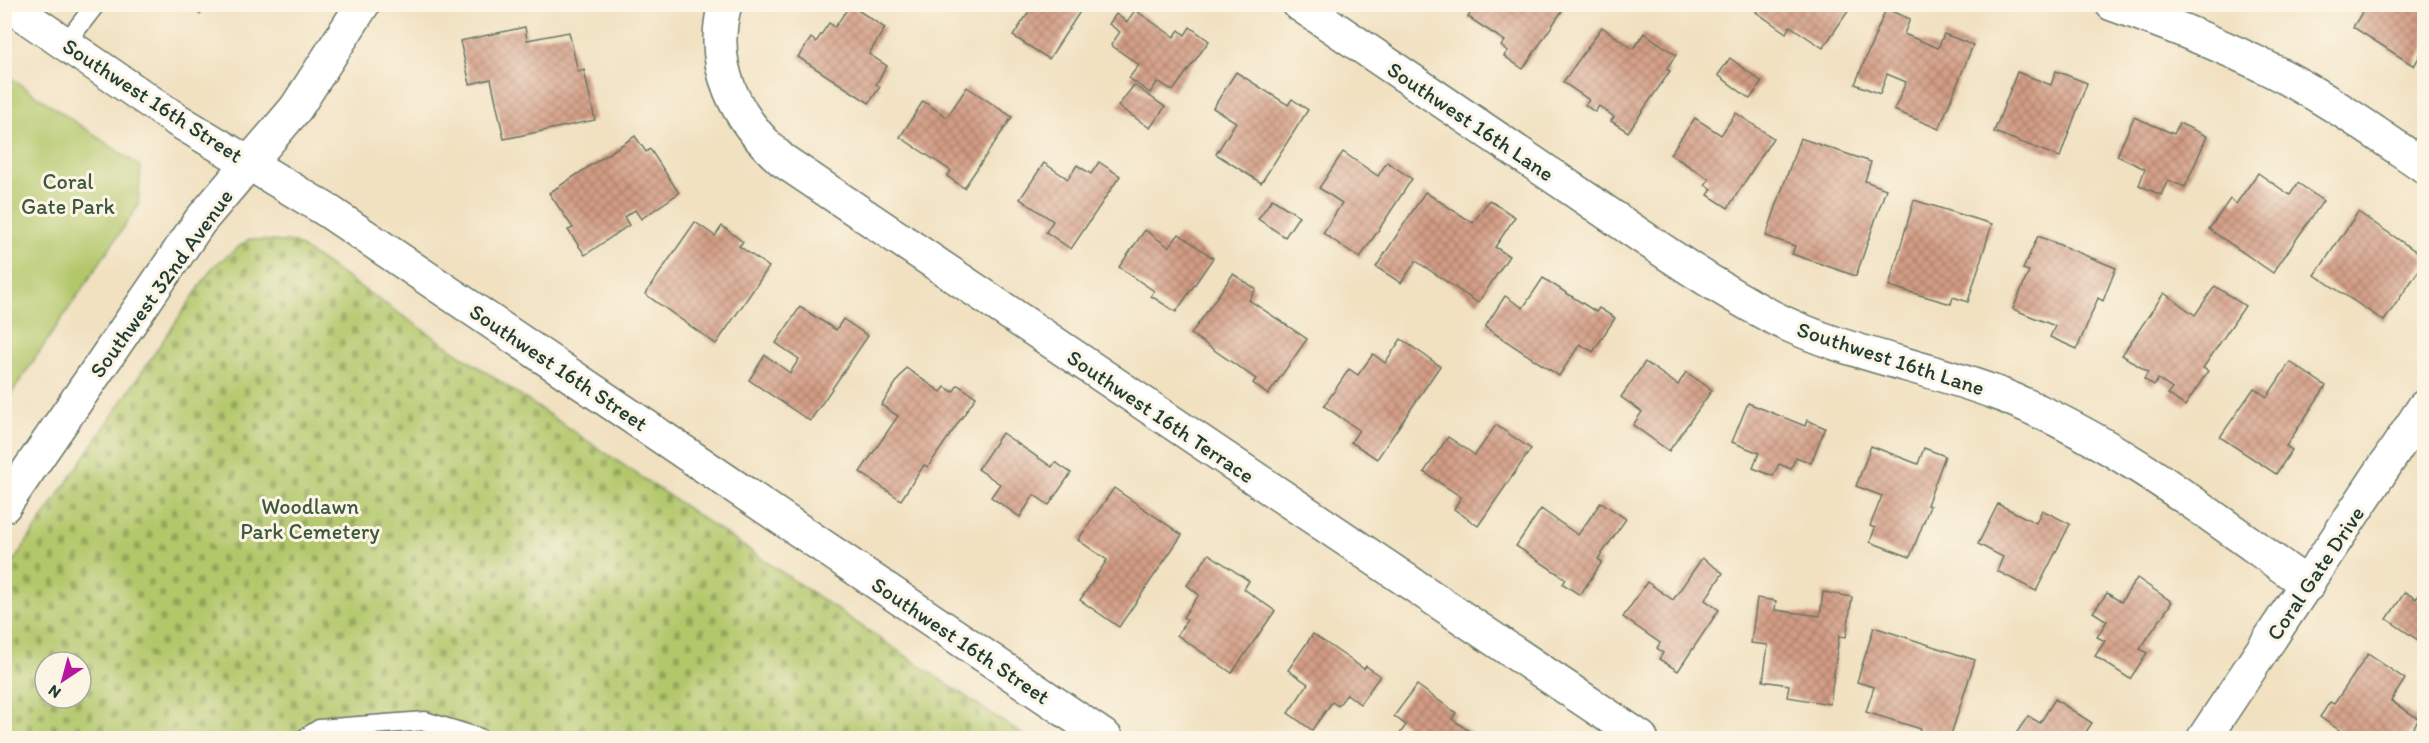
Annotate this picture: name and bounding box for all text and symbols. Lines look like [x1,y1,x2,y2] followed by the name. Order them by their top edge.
[58,32,248,169] street label: Southwest 16th Street
[1382,56,1559,187] street label: Southwest 16th Lane
[21,168,116,220] park label: Coral Gate Park
[84,184,239,383] street label: Southwest 32nd Avenue
[464,298,653,437] street label: Southwest 16th Street
[1794,315,1988,402] street label: Southwest 16th Lane
[1062,344,1259,489] street label: Southwest 16th Terrace
[240,493,380,545] park label: Woodlawn Park Cemetery
[2261,501,2370,646] street label: Coral Gate Drive
[866,571,1055,710] street label: Southwest 16th Street
[33,650,93,710] north arrow
[45,681,64,703] text: N

